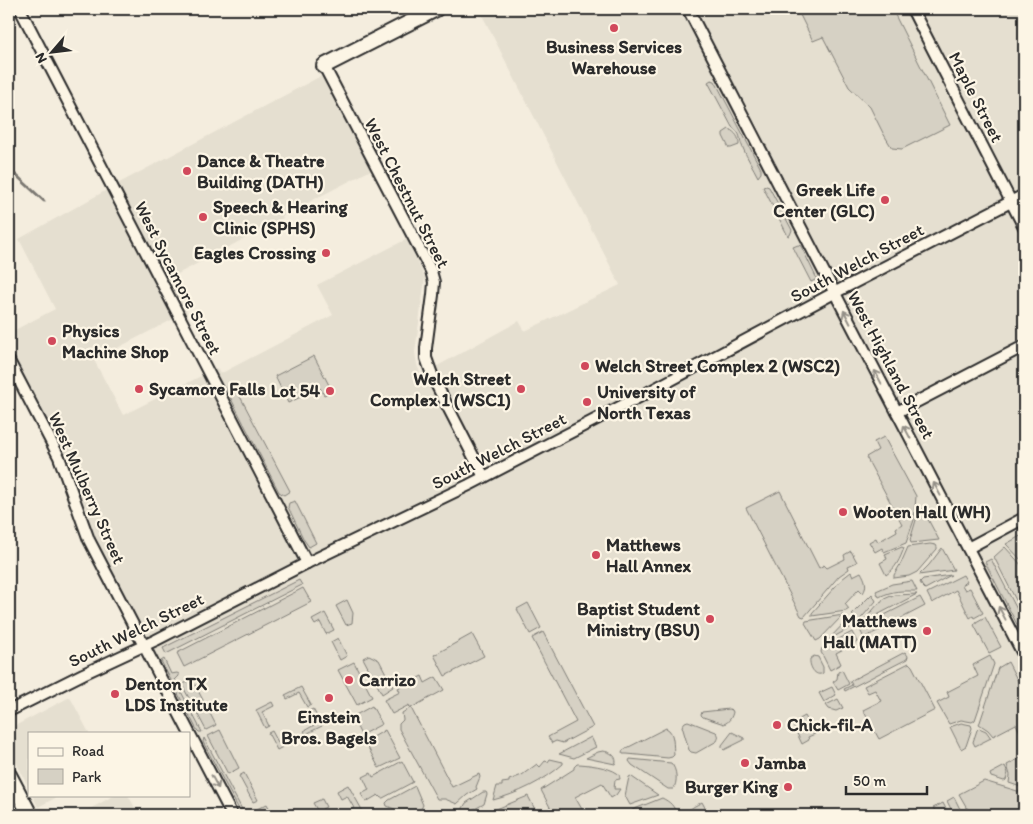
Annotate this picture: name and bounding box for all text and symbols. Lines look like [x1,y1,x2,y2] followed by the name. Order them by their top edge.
[608,22,620,34] marker: Business Services Warehouse
[28,28,78,78] north arrow
[546,36,682,79] place label: Business Services Warehouse
[944,48,1008,146] street label: Maple Street
[31,50,51,66] text: N
[360,114,454,272] street label: West Chestnut Street
[197,150,325,193] place label: Dance & Theatre Building (DATH)
[181,165,193,177] marker: Dance & Theatre Building (DATH)
[773,179,875,222] place label: Greek Life Center (GLC)
[879,194,891,206] marker: Greek Life Center (GLC)
[213,196,348,239] place label: Speech & Hearing Clinic (SPHS)
[130,197,226,359] street label: West Sycamore Street
[197,211,209,223] marker: Speech & Hearing Clinic (SPHS)
[787,218,928,307] street label: South Welch Street
[194,242,317,264] place label: Eagles Crossing
[320,247,332,259] marker: Eagles Crossing
[843,287,939,443] street label: West Highland Street
[842,310,852,325] one-way arrow
[62,320,169,363] place label: Physics Machine Shop
[46,335,58,347] marker: Physics Machine Shop
[595,355,840,377] place label: Welch Street Complex 2 (WSC2)
[579,360,591,372] marker: Welch Street Complex 2 (WSC2)
[370,368,511,411] place label: Welch Street Complex 1 (WSC1)
[873,370,882,385] one-way arrow
[149,378,265,400] place label: Sycamore Falls
[271,380,320,402] place label: Lot 54
[597,381,697,424] place label: University of North Texas
[133,383,145,395] marker: Sycamore Falls
[515,383,527,395] marker: Welch Street Complex 1 (WSC1)
[324,385,336,397] marker: Lot 54
[581,396,593,408] marker: University of North Texas
[428,408,570,494] street label: South Welch Street
[44,409,130,568] street label: West Mulberry Street
[902,425,911,440] one-way arrow
[932,482,942,497] one-way arrow
[853,501,991,523] place label: Wooten Hall (WH)
[837,506,849,518] marker: Wooten Hall (WH)
[606,534,692,577] place label: Matthews Hall Annex
[590,549,602,561] marker: Matthews Hall Annex
[65,588,208,672] street label: South Welch Street
[577,598,700,641] place label: Baptist Student Ministry (BSU)
[997,605,1007,620] one-way arrow
[823,610,917,653] place label: Matthews Hall (MATT)
[704,613,716,625] marker: Baptist Student Ministry (BSU)
[921,625,933,637] marker: Matthews Hall (MATT)
[359,669,416,691] place label: Carrizo
[125,673,228,716] place label: Denton TX LDS Institute
[343,674,355,686] marker: Carrizo
[109,688,121,700] marker: Denton TX LDS Institute
[323,692,335,704] marker: Einstein Bros. Bagels
[281,706,377,749] place label: Einstein Bros. Bagels
[787,714,873,736] place label: Chick-fil-A
[771,719,783,731] marker: Chick-fil-A
[28,732,190,796] legend
[72,742,105,760] text: Road
[754,752,806,774] place label: Jamba
[739,757,751,769] marker: Jamba
[846,764,927,796] scale bar
[72,768,102,786] text: Park
[853,772,886,790] text: 50 m
[210,774,220,789] one-way arrow
[685,776,779,798] place label: Burger King
[782,781,794,793] marker: Burger King

